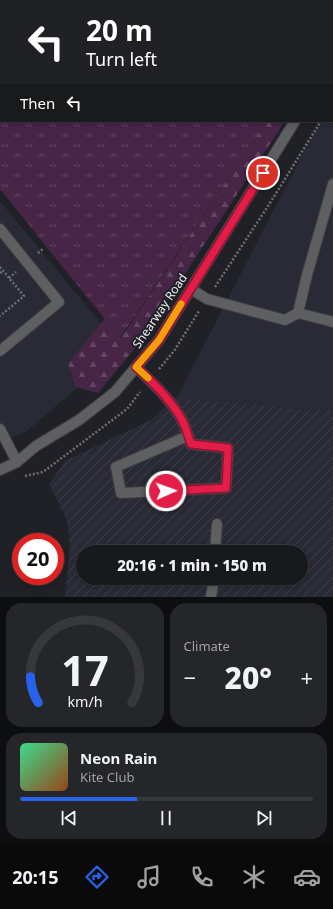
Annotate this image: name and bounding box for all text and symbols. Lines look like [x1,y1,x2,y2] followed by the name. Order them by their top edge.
[86,11,153,49] text: 20 m
[20,16,72,68] icon: left
[86,47,157,71] text: Turn left
[63,92,85,114] icon: left
[20,93,55,113] text: Then
[246,156,280,190] pin
[252,162,274,184] icon: arrive
[128,270,191,351] street label: Shearway Road
[145,470,187,512] position arrow
[12,533,64,585] speed limit sign: 20
[117,555,267,575] text: 20:16 · 1 min · 150 m
[184,637,230,655] text: Climate
[61,642,109,698] text: 17
[225,657,272,698] text: 20°
[184,662,196,692] text: −
[300,662,313,692] text: +
[67,692,102,711] text: km/h
[80,748,157,768] text: Neon Rain
[80,768,134,786] text: Kite Club
[58,807,80,829] icon: previous
[155,807,177,829] icon: pause
[253,807,275,829] icon: next
[83,863,111,891] icon: directions
[135,863,163,891] icon: music
[188,863,216,891] icon: phone
[240,863,268,891] icon: climate
[293,863,321,891] icon: car
[12,865,58,889] text: 20:15

